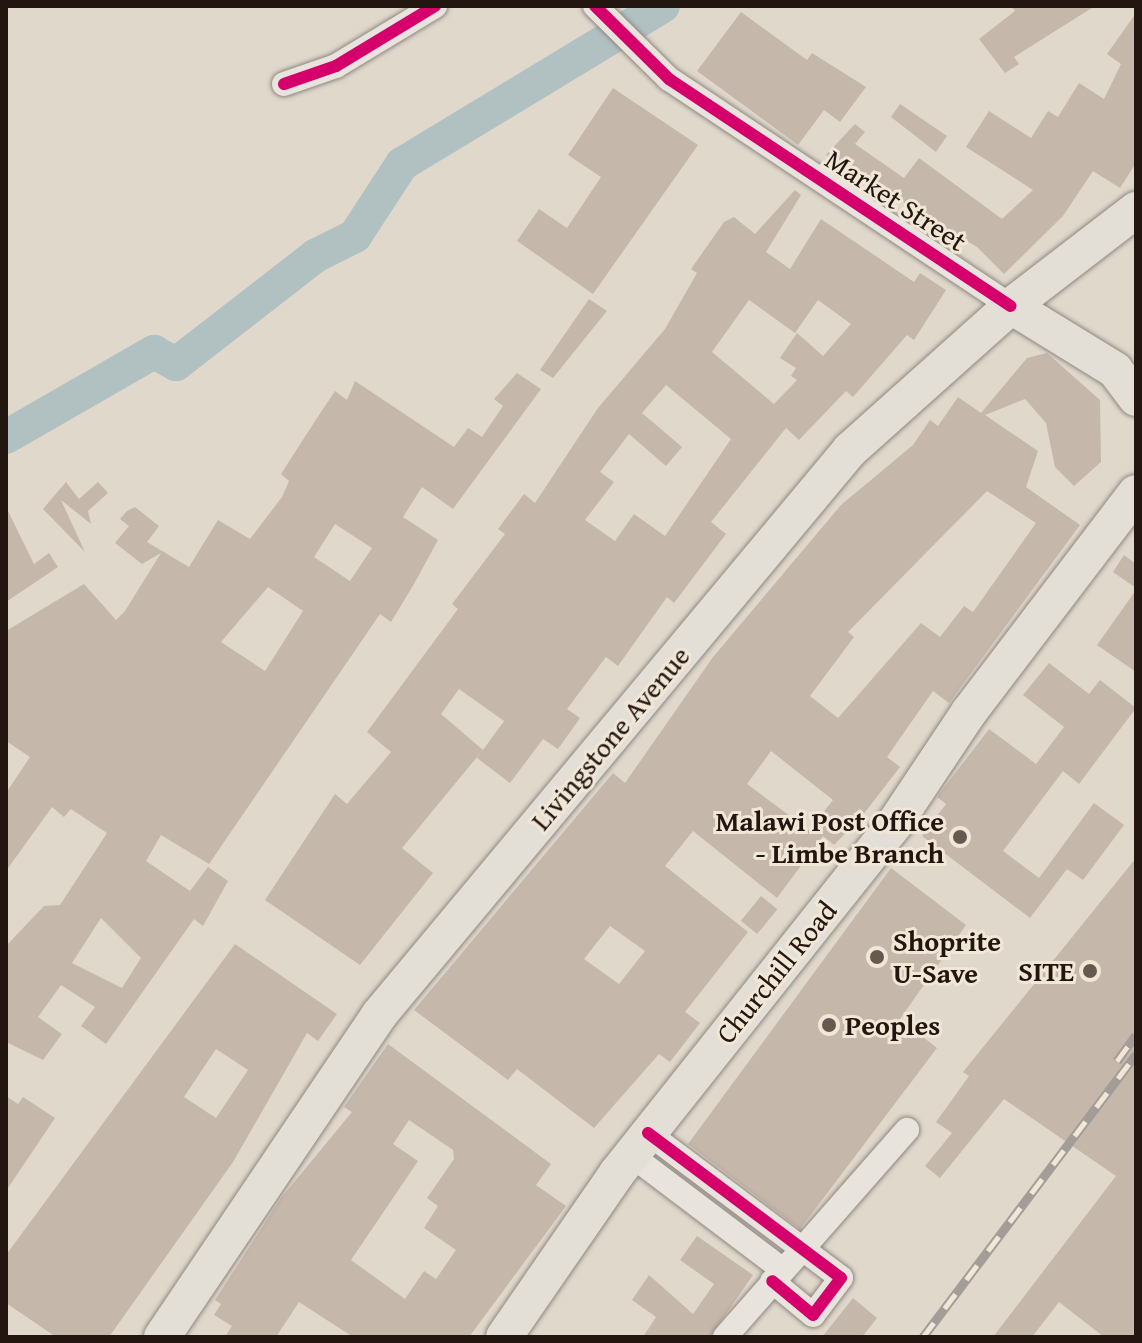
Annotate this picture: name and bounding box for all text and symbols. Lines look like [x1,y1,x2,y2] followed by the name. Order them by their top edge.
[819,142,973,258] street label: Market Street
[523,639,697,837] street label: Livingstone Avenue
[715,804,944,870] place label: Malawi Post Office - Limbe Branch
[951,828,969,846] marker: Malawi Post Office - Limbe Branch
[708,894,844,1050] street label: Churchill Road
[893,924,1001,990] place label: Shoprite U-Save
[868,948,886,966] marker: Shoprite U-Save
[1018,954,1074,988] place label: SITE
[1081,962,1099,980] marker: SITE
[845,1008,940,1042] place label: Peoples
[820,1016,838,1034] marker: Peoples

